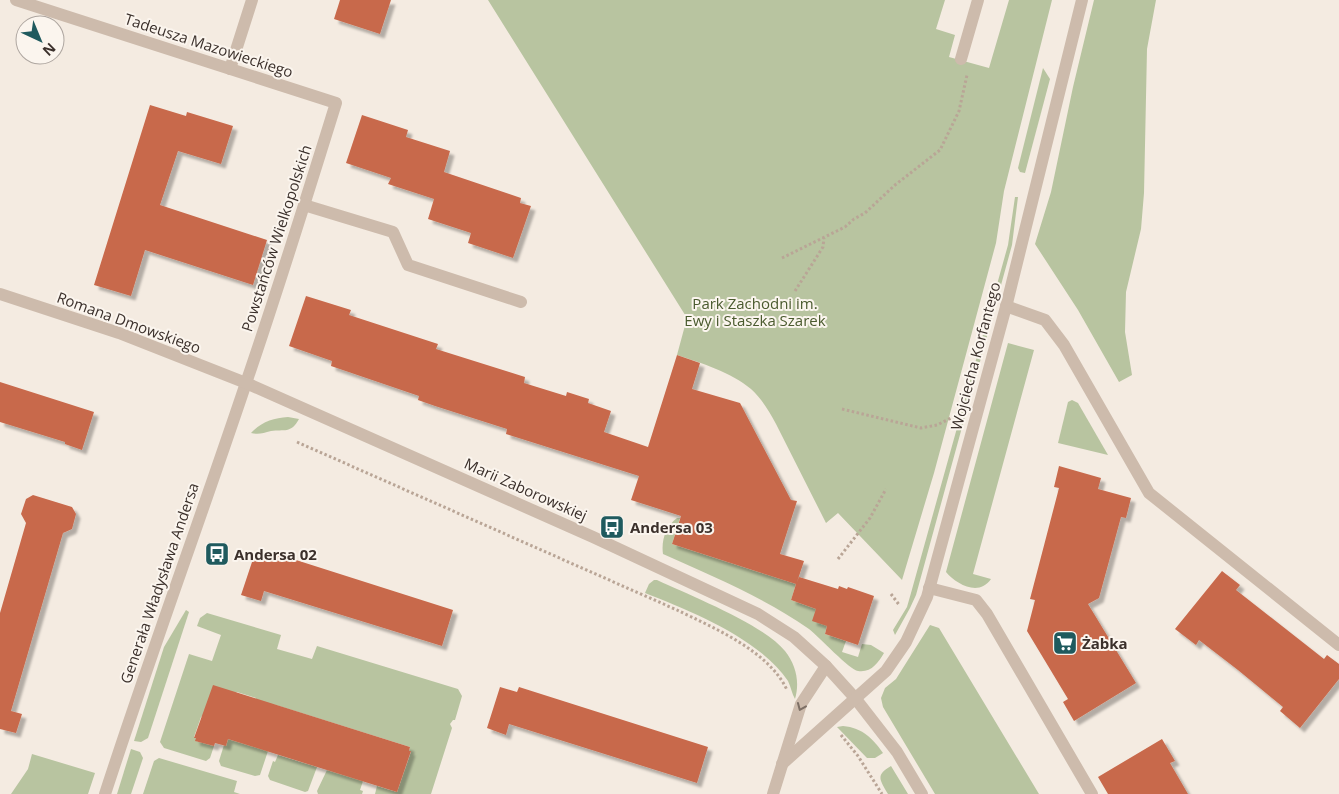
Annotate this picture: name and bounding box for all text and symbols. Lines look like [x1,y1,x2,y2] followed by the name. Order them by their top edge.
[122,8,296,82] street label: Tadeusza Mazowieckiego
[15,15,65,65] north arrow
[39,39,60,61] text: N
[236,142,316,334] street label: Powstańców Wielkopolskich
[946,280,1004,432] street label: Wojciecha Korfantego
[54,287,204,357] street label: Romana Dmowskiego
[684,293,826,330] park label: Park Zachodni im. Ewy i Staszka Szarek
[461,453,591,525] street label: Marii Zaborowskiej
[115,480,203,686] street label: Generała Władysława Andersa
[599,514,625,540] bus stop icon: Andersa 03
[630,517,713,537] place label: Andersa 03
[204,541,230,567] bus stop icon: Andersa 02
[234,544,317,564] place label: Andersa 02
[1052,630,1078,656] supermarket icon: Żabka
[1082,633,1128,653] place label: Żabka
[796,702,807,711] one-way arrow

